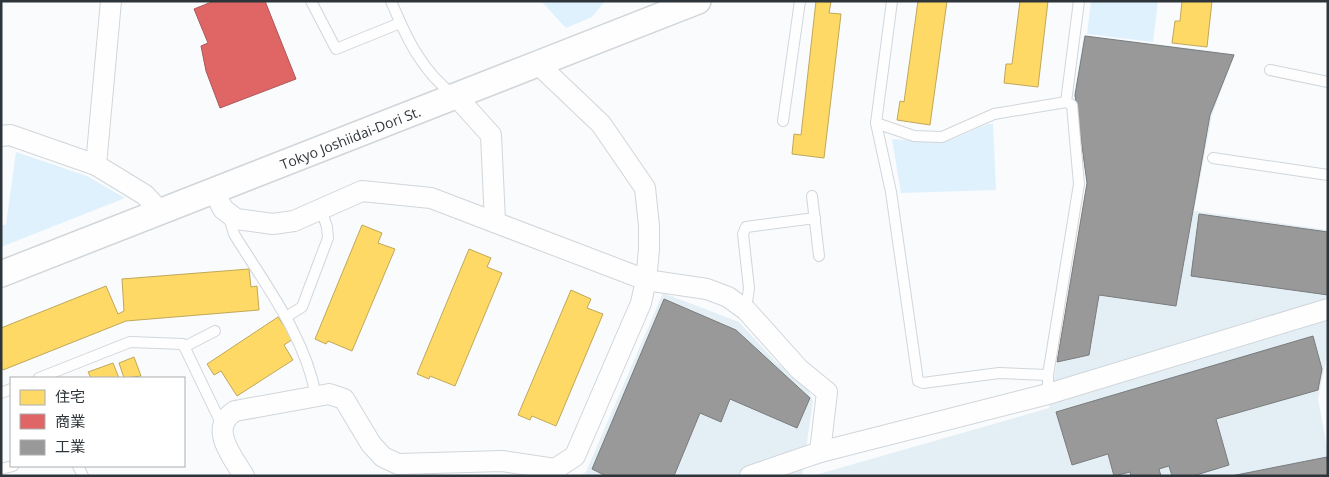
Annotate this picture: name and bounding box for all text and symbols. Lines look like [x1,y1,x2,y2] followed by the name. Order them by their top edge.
[277,101,423,173] street label: Tokyo Joshiidai-Dori St.
[10,377,185,467] legend
[55,386,85,406] text: 住宅
[55,411,85,431] text: 商業
[55,436,85,456] text: 工業

